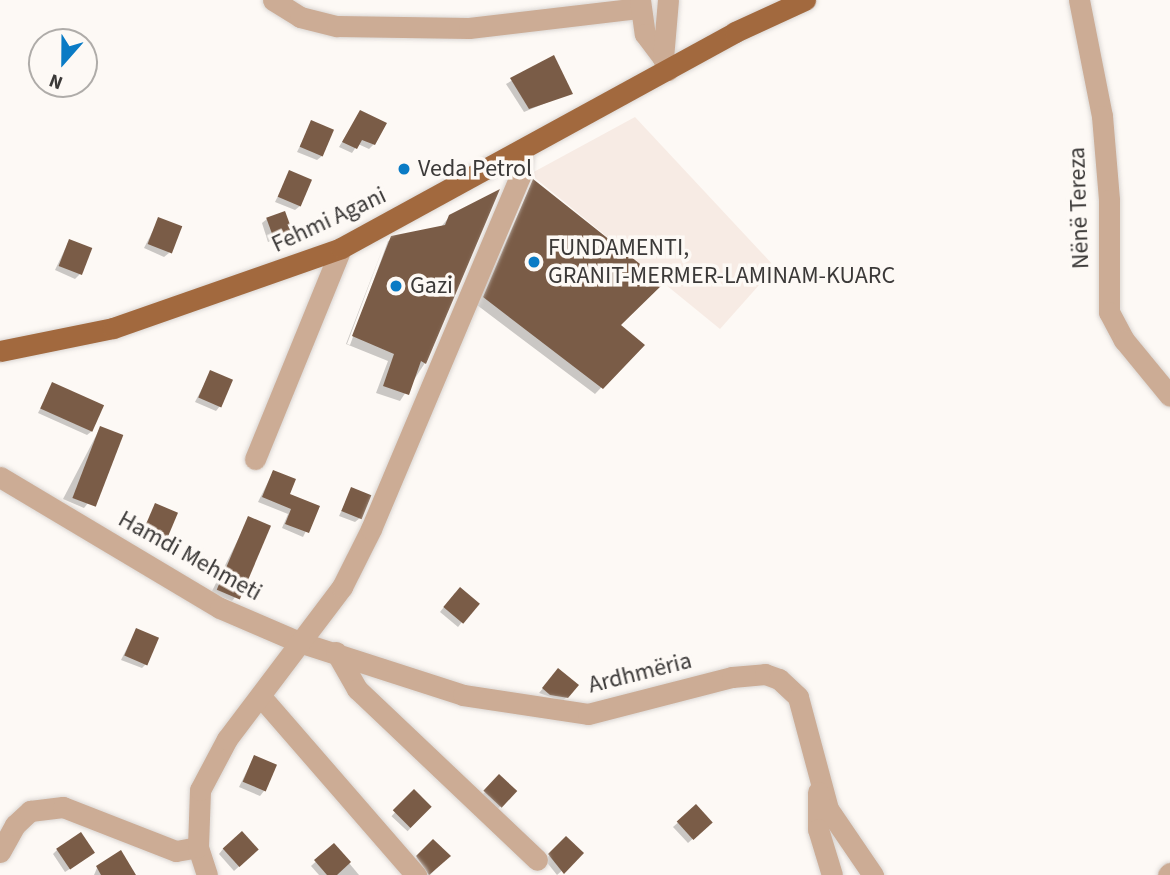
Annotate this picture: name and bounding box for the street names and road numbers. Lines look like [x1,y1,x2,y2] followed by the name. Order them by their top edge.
[1062,146,1096,270] street label: Nënë Tereza
[267,181,391,259] street label: Fehmi Agani
[113,505,267,607] street label: Hamdi Mehmeti
[585,646,695,700] street label: Ardhmëria

